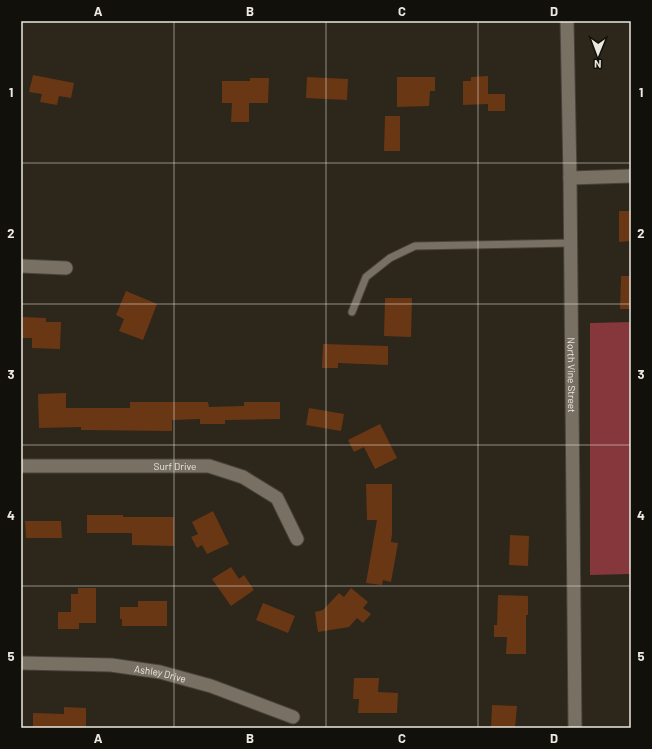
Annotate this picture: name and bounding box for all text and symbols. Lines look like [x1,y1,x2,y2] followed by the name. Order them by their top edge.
[94,3,103,19] text: A
[246,3,254,19] text: B
[398,3,406,19] text: C
[550,3,558,19] text: D
[578,34,618,74] north arrow
[594,58,602,71] text: N
[9,84,13,100] text: 1
[639,84,643,100] text: 1
[7,225,15,241] text: 2
[637,225,645,241] text: 2
[565,337,578,413] street label: North Vine Street
[7,366,15,382] text: 3
[637,366,645,382] text: 3
[154,460,196,472] street label: Surf Drive
[7,507,15,523] text: 4
[637,507,645,523] text: 4
[7,648,15,664] text: 5
[637,648,645,664] text: 5
[134,662,187,685] street label: Ashley Drive
[94,730,103,746] text: A
[246,730,254,746] text: B
[398,730,406,746] text: C
[550,730,558,746] text: D

